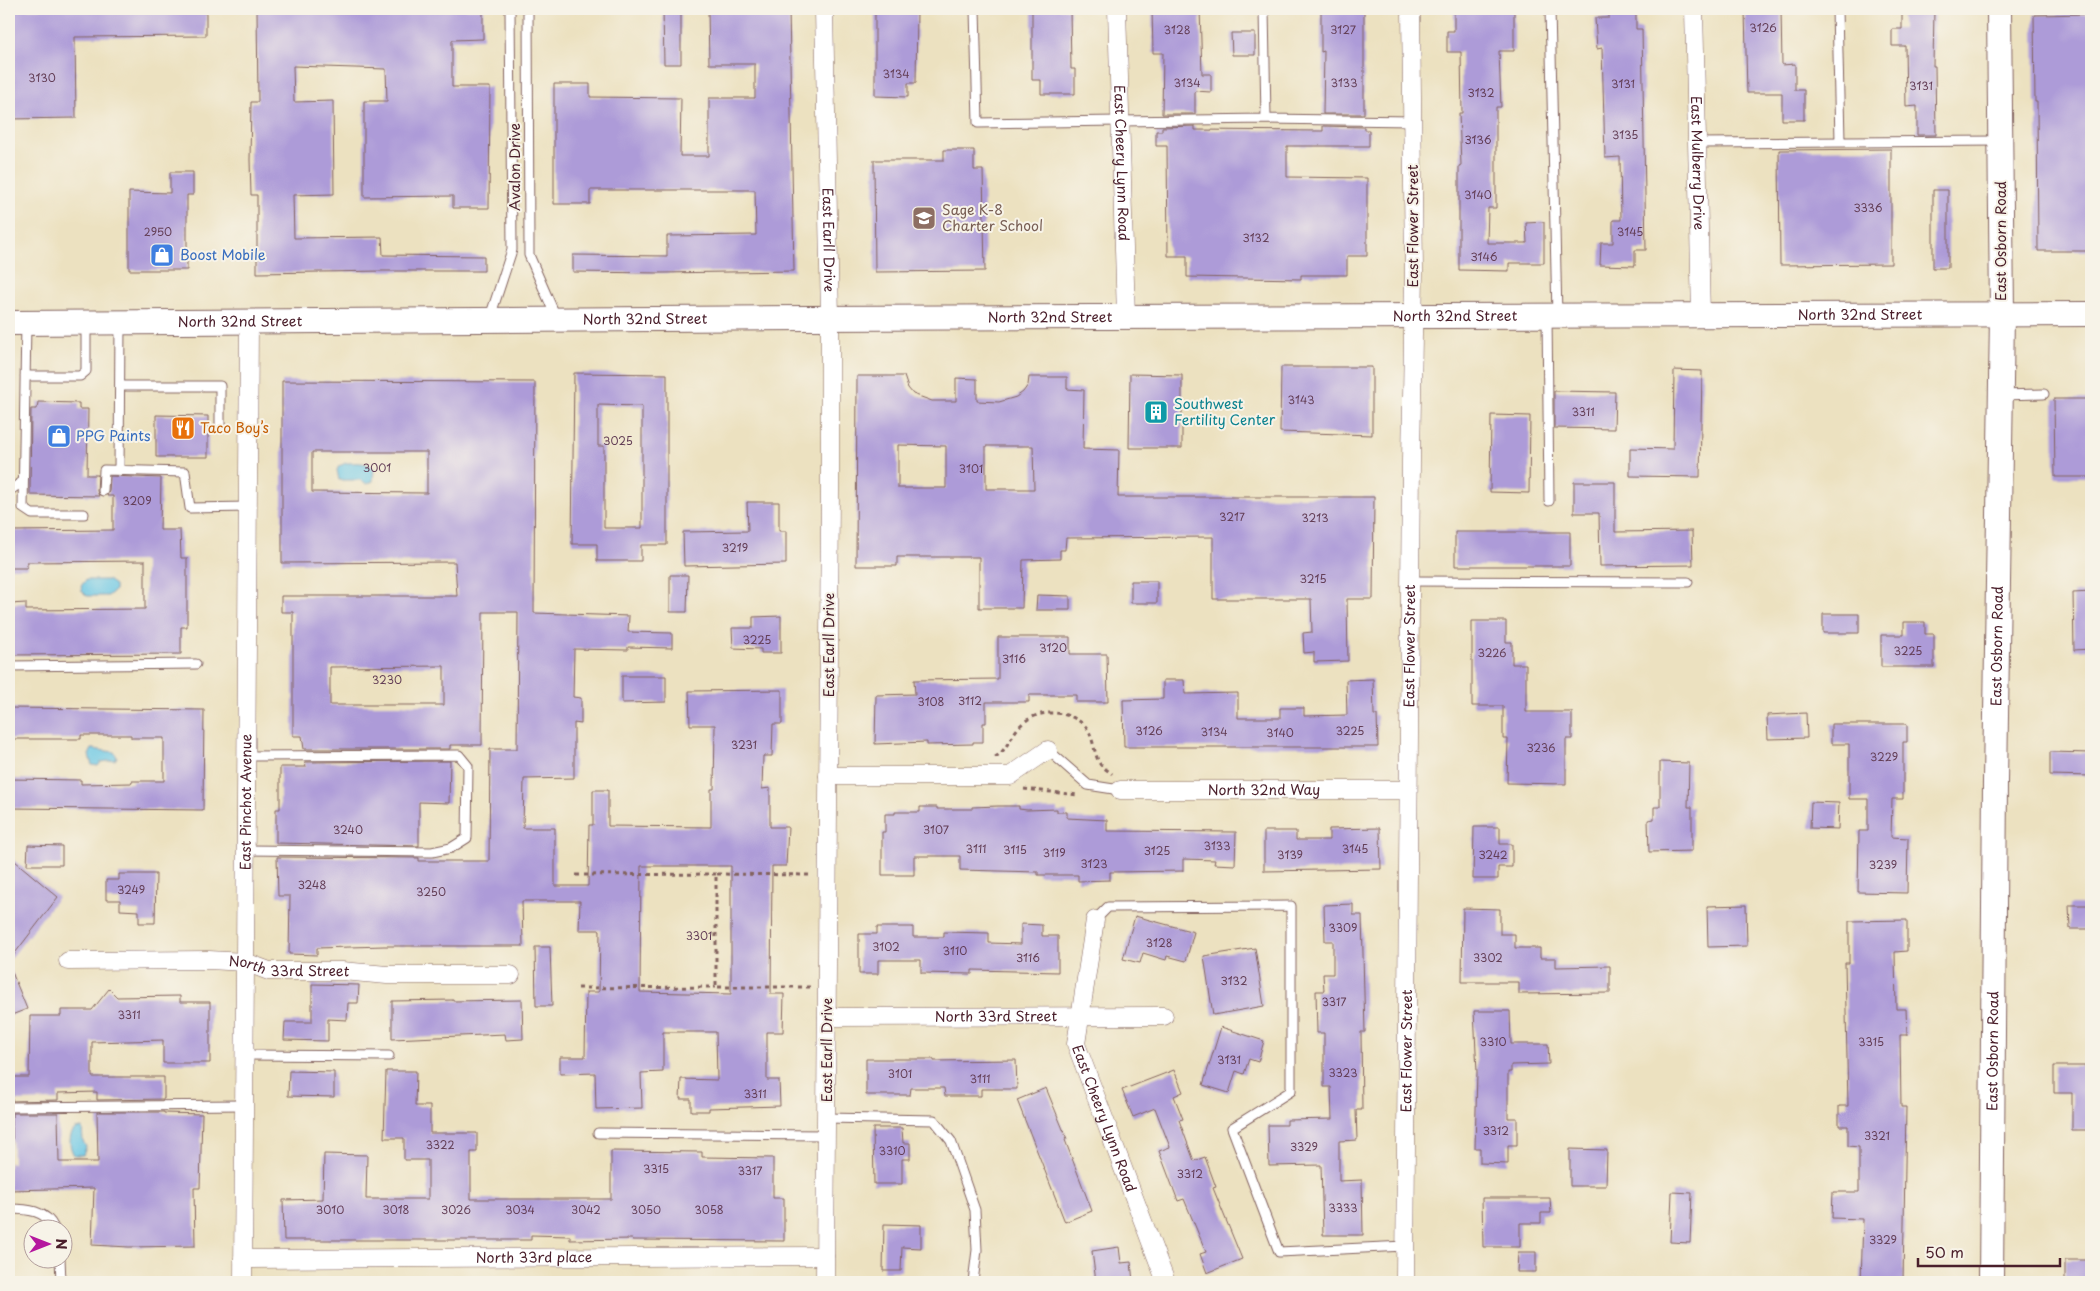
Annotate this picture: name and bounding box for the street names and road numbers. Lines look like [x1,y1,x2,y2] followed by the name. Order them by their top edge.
[1109,85,1135,241] street label: East Cheery Lynn Road
[1686,96,1710,230] street label: East Mulberry Drive
[504,123,525,211] street label: Avalon Drive
[1402,164,1423,287] street label: East Flower Street
[1990,181,2011,301] street label: East Osborn Road
[817,187,840,292] street label: East Earll Drive
[1798,304,1923,325] street label: North 32nd Street
[1393,305,1518,326] street label: North 32nd Street
[988,306,1113,327] street label: North 32nd Street
[583,308,708,329] street label: North 32nd Street
[178,310,303,332] street label: North 32nd Street
[1398,584,1420,708] street label: East Flower Street
[1985,586,2008,706] street label: East Osborn Road
[818,593,839,697] street label: East Earll Drive
[235,733,256,870] street label: East Pinchot Avenue
[1208,779,1320,800] street label: North 32nd Way
[228,950,351,982] street label: North 33rd Street
[1395,989,1417,1113] street label: East Flower Street
[1981,991,2003,1111] street label: East Osborn Road
[816,998,837,1102] street label: East Earll Drive
[935,1005,1057,1027] street label: North 33rd Street
[1067,1042,1142,1195] street label: East Cheery Lynn Road
[476,1246,592,1268] street label: North 33rd place

